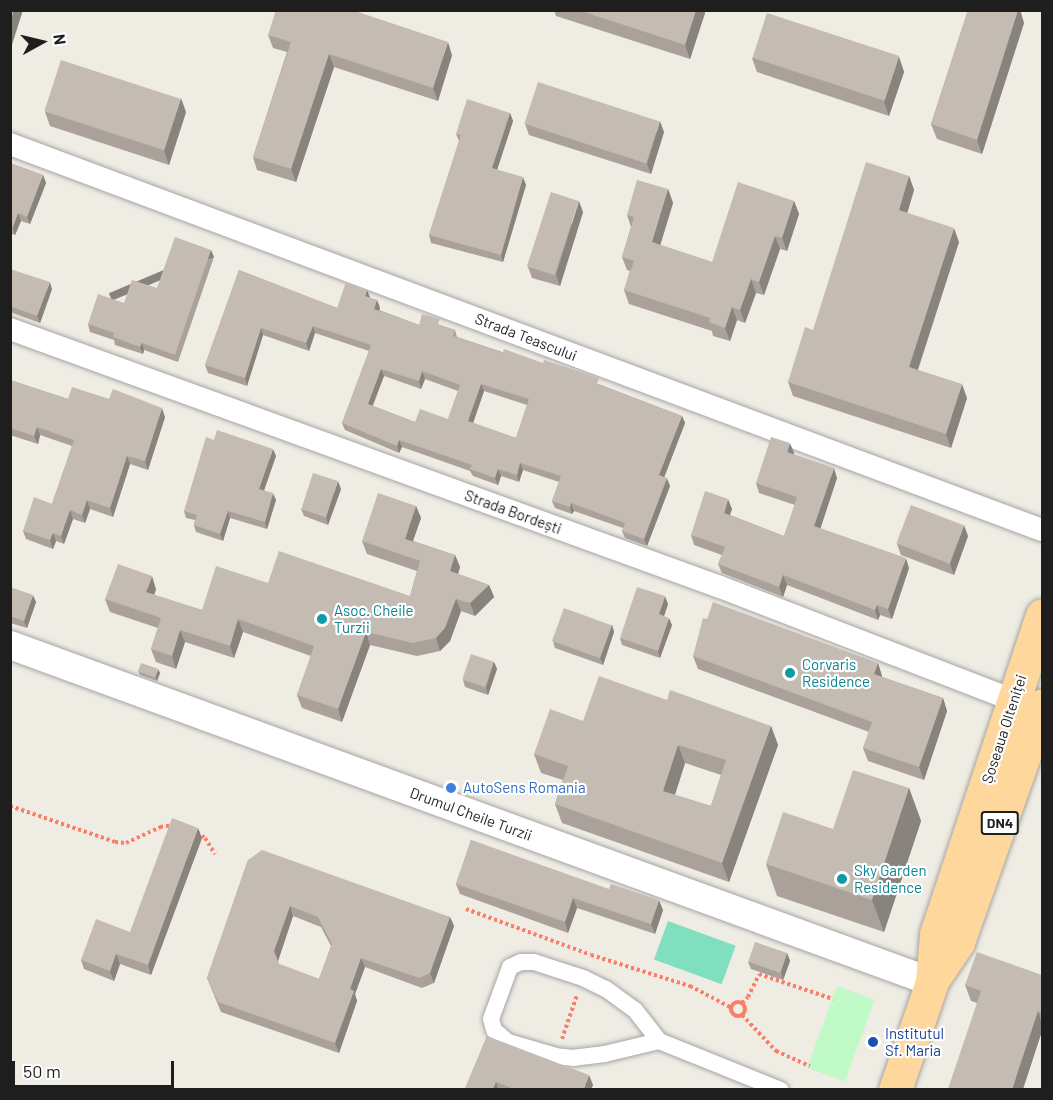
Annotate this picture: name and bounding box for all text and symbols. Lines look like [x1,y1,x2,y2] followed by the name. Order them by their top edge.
[12,12,72,72] north arrow
[50,33,70,46] text: N
[473,309,579,365] street label: Strada Teascului
[462,486,564,538] street label: Strada Bordești
[334,601,413,636] place label: Asoc. Cheile Turzii
[315,612,329,626] marker: Asoc. Cheile Turzii
[802,655,870,690] place label: Corvaris Residence
[783,666,797,680] marker: Corvaris Residence
[978,672,1030,786] street label: Șoseaua Olteniței
[463,779,586,797] place label: AutoSens Romania
[444,781,458,795] marker: AutoSens Romania
[407,784,535,844] street label: Drumul Cheile Turzii
[980,812,1020,834] road number: DN4
[854,861,927,896] place label: Sky Garden Residence
[835,872,849,886] marker: Sky Garden Residence
[885,1024,944,1059] place label: Institutul Sf. Maria
[866,1035,880,1049] marker: Institutul Sf. Maria
[15,1049,177,1087] scale bar
[23,1060,61,1082] text: 50 m

